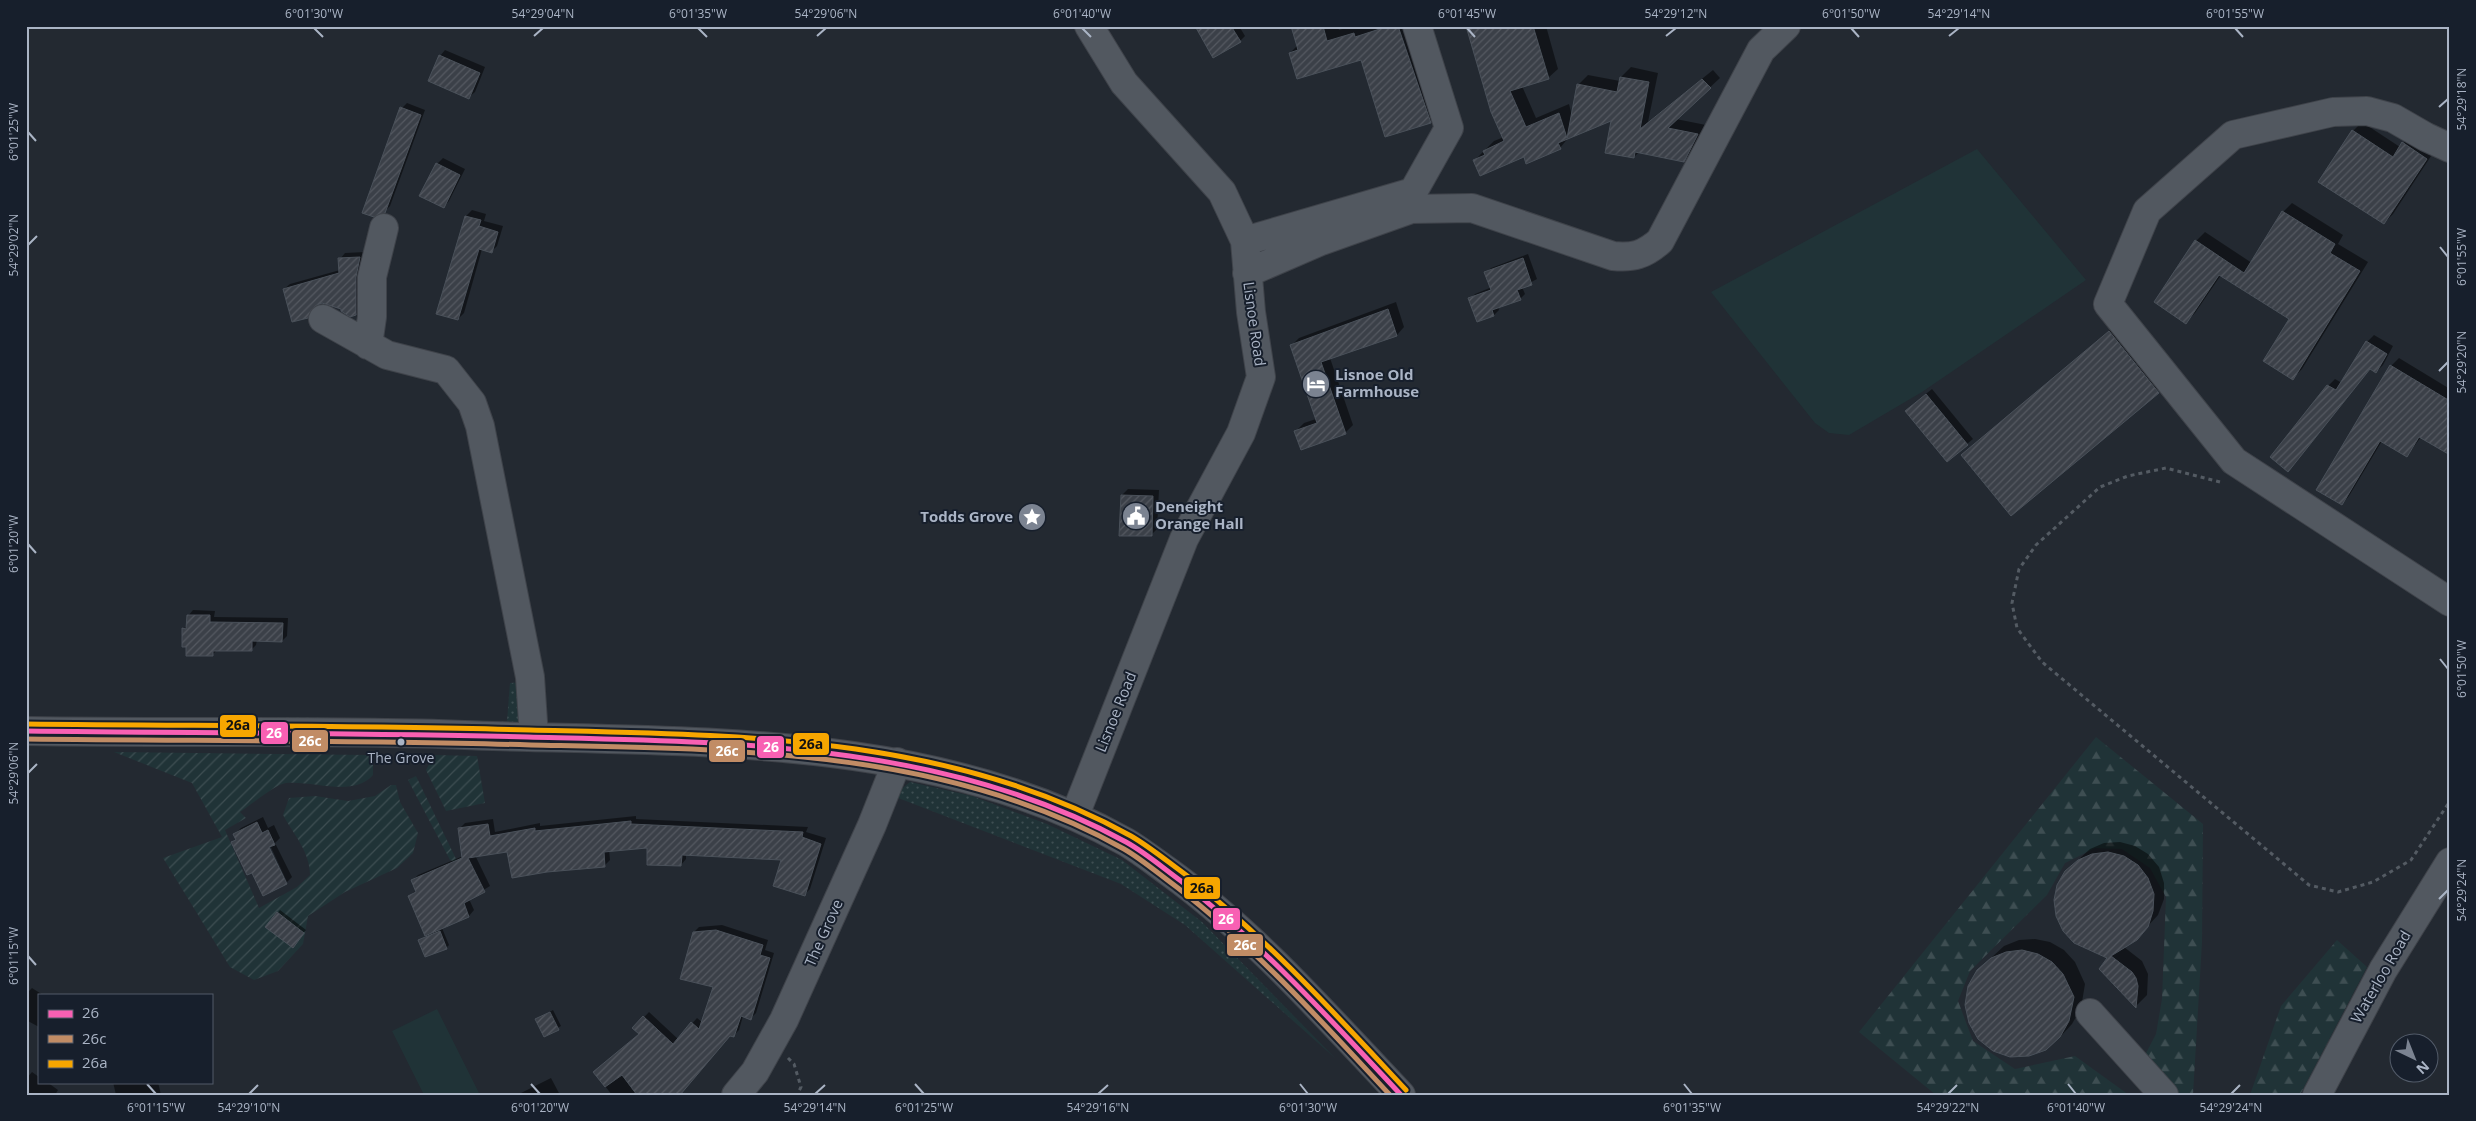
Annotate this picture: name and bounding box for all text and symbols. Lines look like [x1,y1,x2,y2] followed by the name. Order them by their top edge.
[285,5,343,22] text: 6°01'30"W
[512,5,574,22] text: 54°29'04"N
[669,5,727,22] text: 6°01'35"W
[795,5,857,22] text: 54°29'06"N
[1053,5,1111,22] text: 6°01'40"W
[1438,5,1496,22] text: 6°01'45"W
[1645,5,1707,22] text: 54°29'12"N
[1822,5,1880,22] text: 6°01'50"W
[1928,5,1990,22] text: 54°29'14"N
[2206,5,2264,22] text: 6°01'55"W
[2453,68,2470,130] text: 54°29'18"N
[5,103,22,161] text: 6°01'25"W
[5,214,22,276] text: 54°29'02"N
[2453,228,2470,286] text: 6°01'55"W
[1239,280,1271,367] street label: Lisnoe Road
[2453,331,2470,393] text: 54°29'20"N
[1335,364,1419,401] place label: Lisnoe Old Farmhouse
[1301,369,1331,399] hotel icon: Lisnoe Old Farmhouse
[1155,496,1244,533] place label: Deneight Orange Hall
[1121,501,1151,531] public building icon: Deneight Orange Hall
[1017,502,1047,532] place icon: Todds Grove
[920,506,1013,526] place label: Todds Grove
[5,515,22,573] text: 6°01'20"W
[2453,640,2470,698] text: 6°01'50"W
[1090,668,1140,755] street label: Lisnoe Road
[219,714,257,738] line badge: 26a
[226,715,250,734] text: 26a
[260,721,289,745] line badge: 26
[266,723,282,742] text: 26
[291,729,329,753] line badge: 26c
[298,731,322,750] text: 26c
[792,732,830,756] line badge: 26a
[799,734,823,753] text: 26a
[756,735,785,759] line badge: 26
[396,737,406,747] marker: The Grove
[763,737,779,756] text: 26
[708,739,746,763] line badge: 26c
[715,741,739,760] text: 26c
[5,742,22,804] text: 54°29'06"N
[368,748,435,767] place label: The Grove
[2453,859,2470,921] text: 54°29'24"N
[1183,876,1221,900] line badge: 26a
[1190,878,1214,897] text: 26a
[799,896,847,969] street label: The Grove
[1212,907,1241,931] line badge: 26
[1218,909,1234,928] text: 26
[5,927,22,985] text: 6°01'15"W
[2346,927,2415,1026] street label: Waterloo Road
[1226,933,1264,957] line badge: 26c
[1233,935,1257,954] text: 26c
[38,994,212,1084] legend
[82,1002,99,1022] text: 26
[82,1028,106,1048] text: 26c
[2388,1034,2438,1084] north arrow
[82,1052,108,1072] text: 26a
[2413,1057,2434,1079] text: N
[127,1099,185,1116] text: 6°01'15"W
[218,1099,280,1116] text: 54°29'10"N
[511,1099,569,1116] text: 6°01'20"W
[784,1099,846,1116] text: 54°29'14"N
[895,1099,953,1116] text: 6°01'25"W
[1067,1099,1129,1116] text: 54°29'16"N
[1279,1099,1337,1116] text: 6°01'30"W
[1663,1099,1721,1116] text: 6°01'35"W
[1917,1099,1979,1116] text: 54°29'22"N
[2047,1099,2105,1116] text: 6°01'40"W
[2200,1099,2262,1116] text: 54°29'24"N

